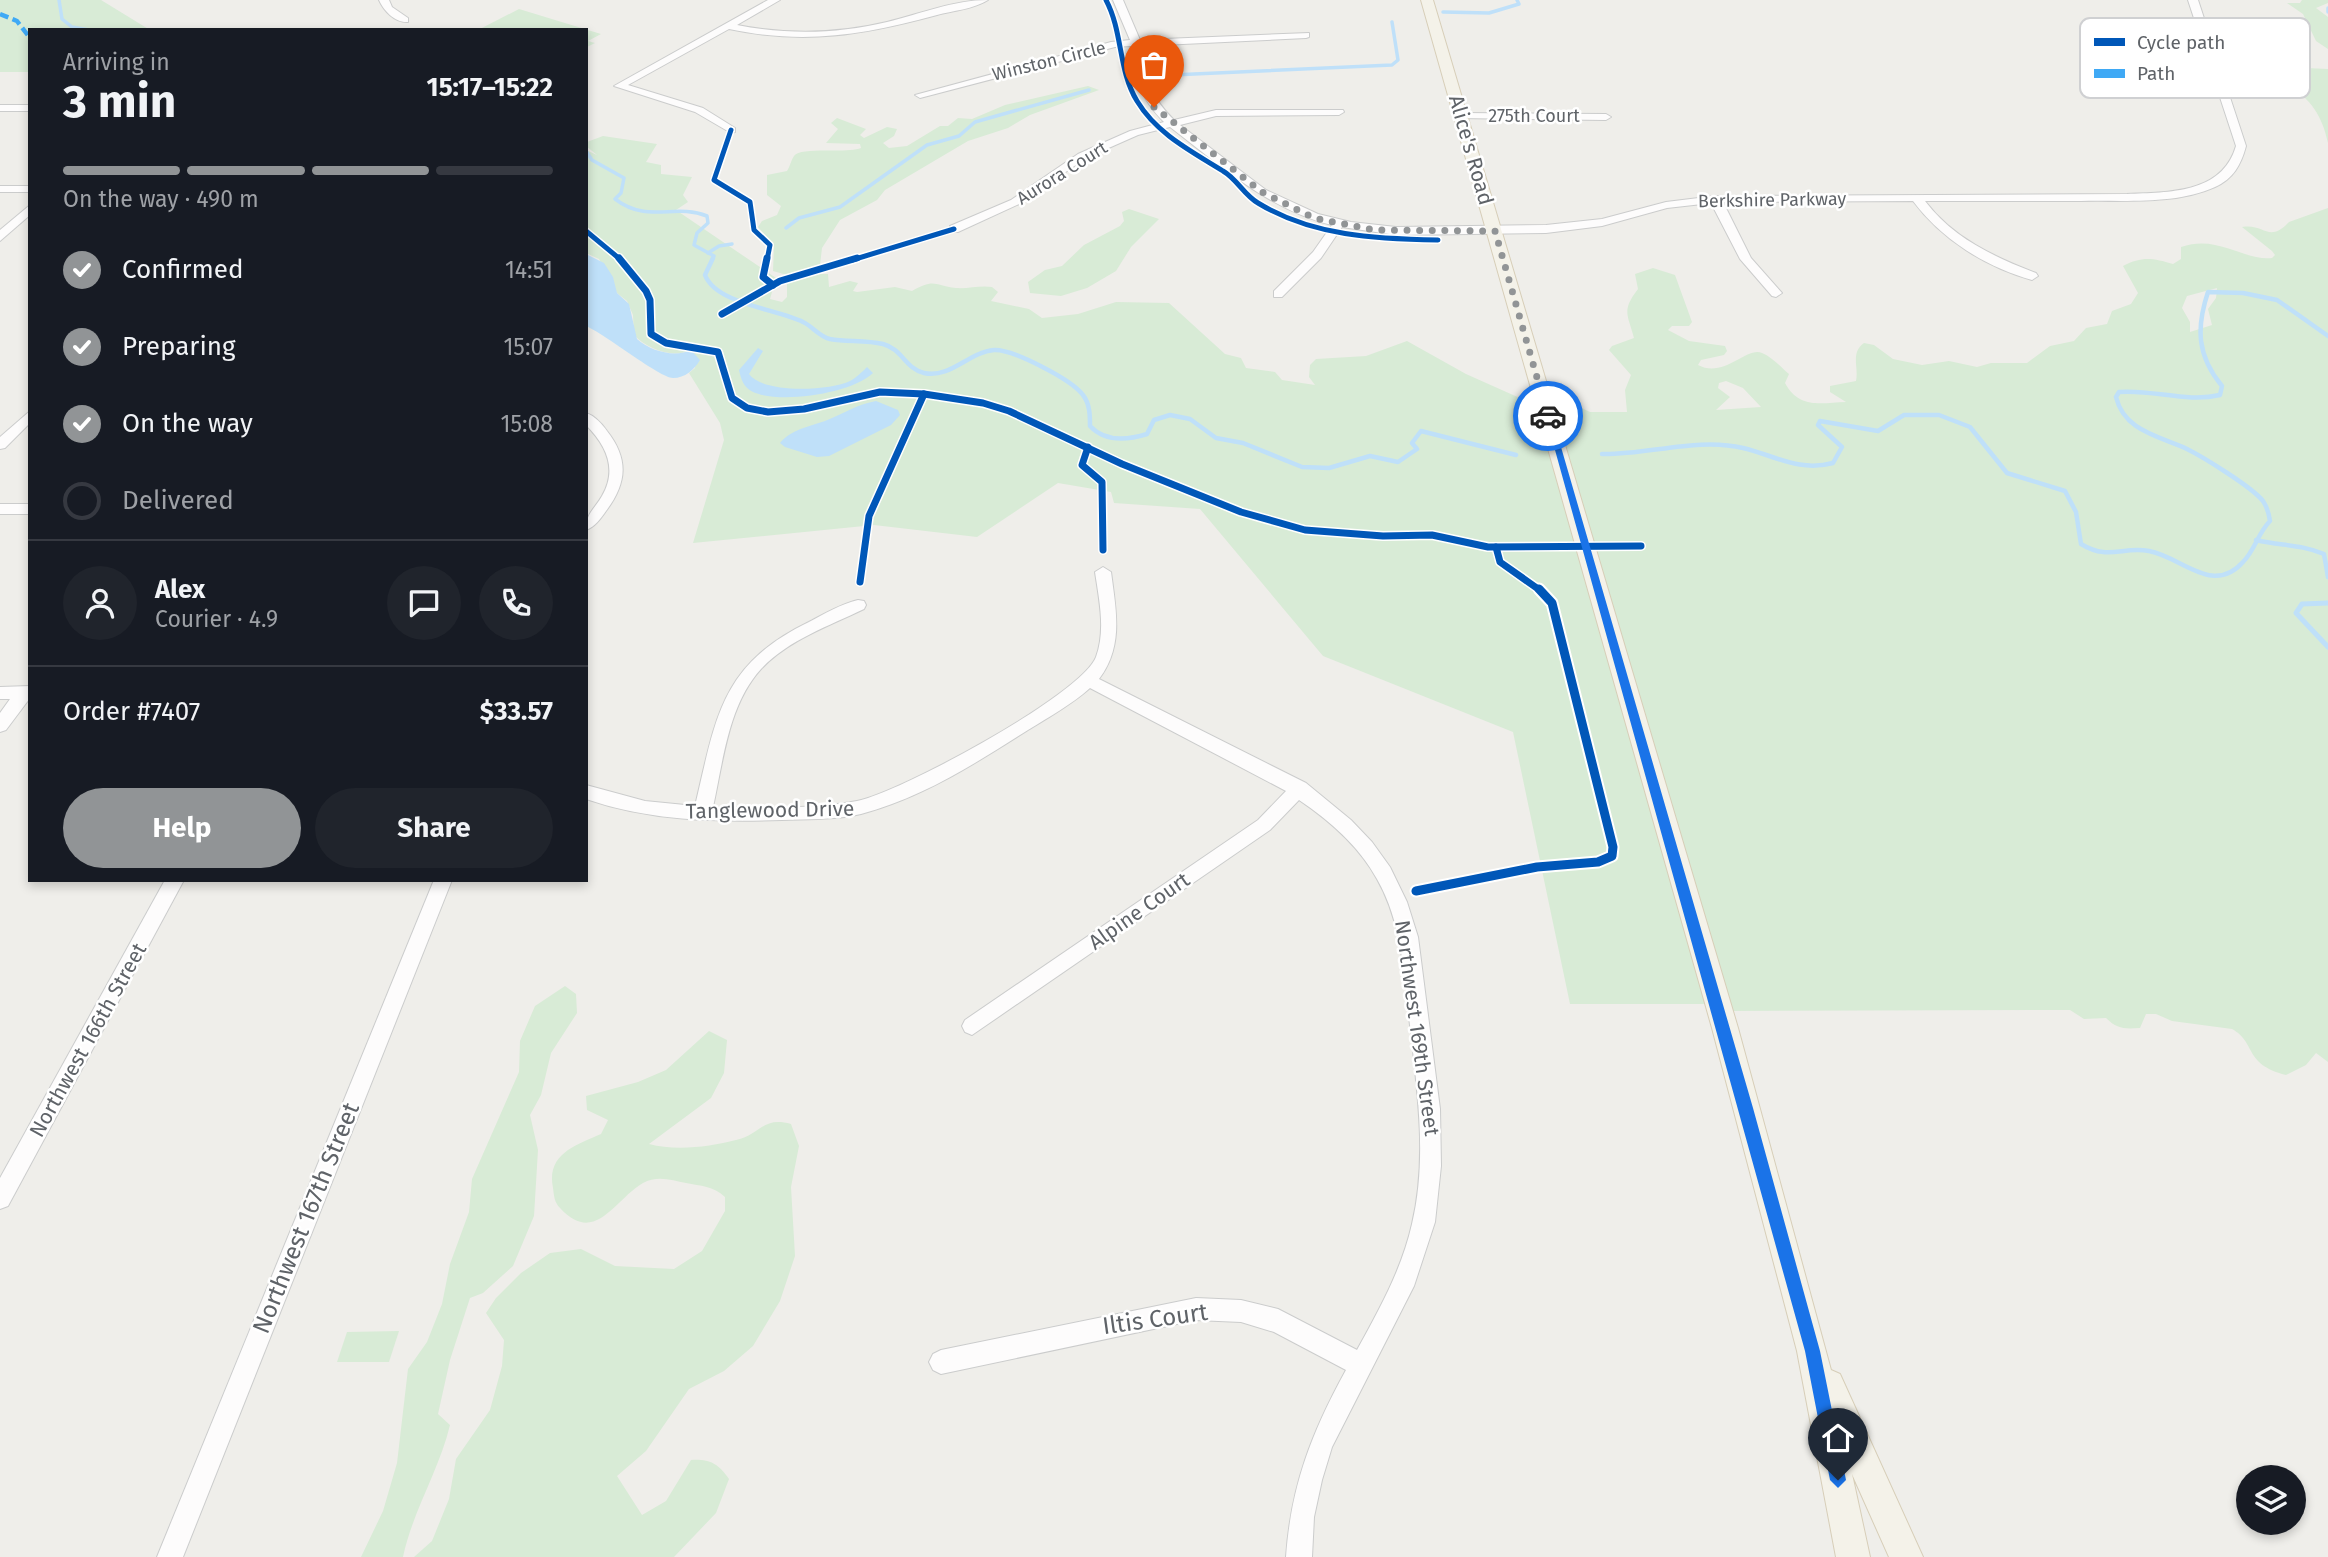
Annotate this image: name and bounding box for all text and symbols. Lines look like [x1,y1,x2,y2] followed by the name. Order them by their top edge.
[2080,18,2310,98] legend
[2137,31,2225,54] text: Cycle path
[1124,35,1184,107] pin
[990,36,1108,86] street label: Winston Circle
[1135,46,1173,84] icon: bag
[63,48,170,76] text: Arriving in
[2137,62,2175,85] text: Path
[427,72,553,103] text: 15:17–15:22
[63,74,176,129] text: 3 min
[1443,92,1499,208] street label: Alice's Road
[1488,105,1580,127] street label: 275th Court
[1013,136,1112,210] street label: Aurora Court
[63,185,259,213] text: On the way · 490 m
[1698,188,1846,212] street label: Berkshire Parkway
[63,251,101,289] icon: check
[122,254,243,285] text: Confirmed
[505,256,553,284] text: 14:51
[63,328,101,366] icon: check
[122,331,235,362] text: Preparing
[503,333,553,361] text: 15:07
[1513,381,1583,451] courier
[1529,397,1567,435] icon: car
[63,405,101,443] icon: check
[122,408,253,439] text: On the way
[500,410,553,438] text: 15:08
[122,485,234,516] text: Delivered
[63,566,137,640] button: person
[387,566,461,640] button: chat
[479,566,553,640] button: phone
[155,574,205,605] text: Alex
[155,605,278,633] text: Courier · 4.9
[63,696,200,727] text: Order #7407
[480,696,553,727] text: $33.57
[63,788,301,868] button: Help
[315,788,553,868] button: Share
[685,796,855,824] street label: Tanglewood Drive
[1083,866,1195,955] street label: Alpine Court
[1389,919,1445,1138] street label: Northwest 169th Street
[24,938,152,1142] street label: Northwest 166th Street
[247,1098,365,1337] street label: Northwest 167th Street
[1101,1298,1210,1340] street label: Iltis Court
[1808,1408,1868,1480] pin
[1819,1419,1857,1457] icon: home
[2236,1465,2306,1535] map controls
[2236,1465,2306,1535] button: layers

